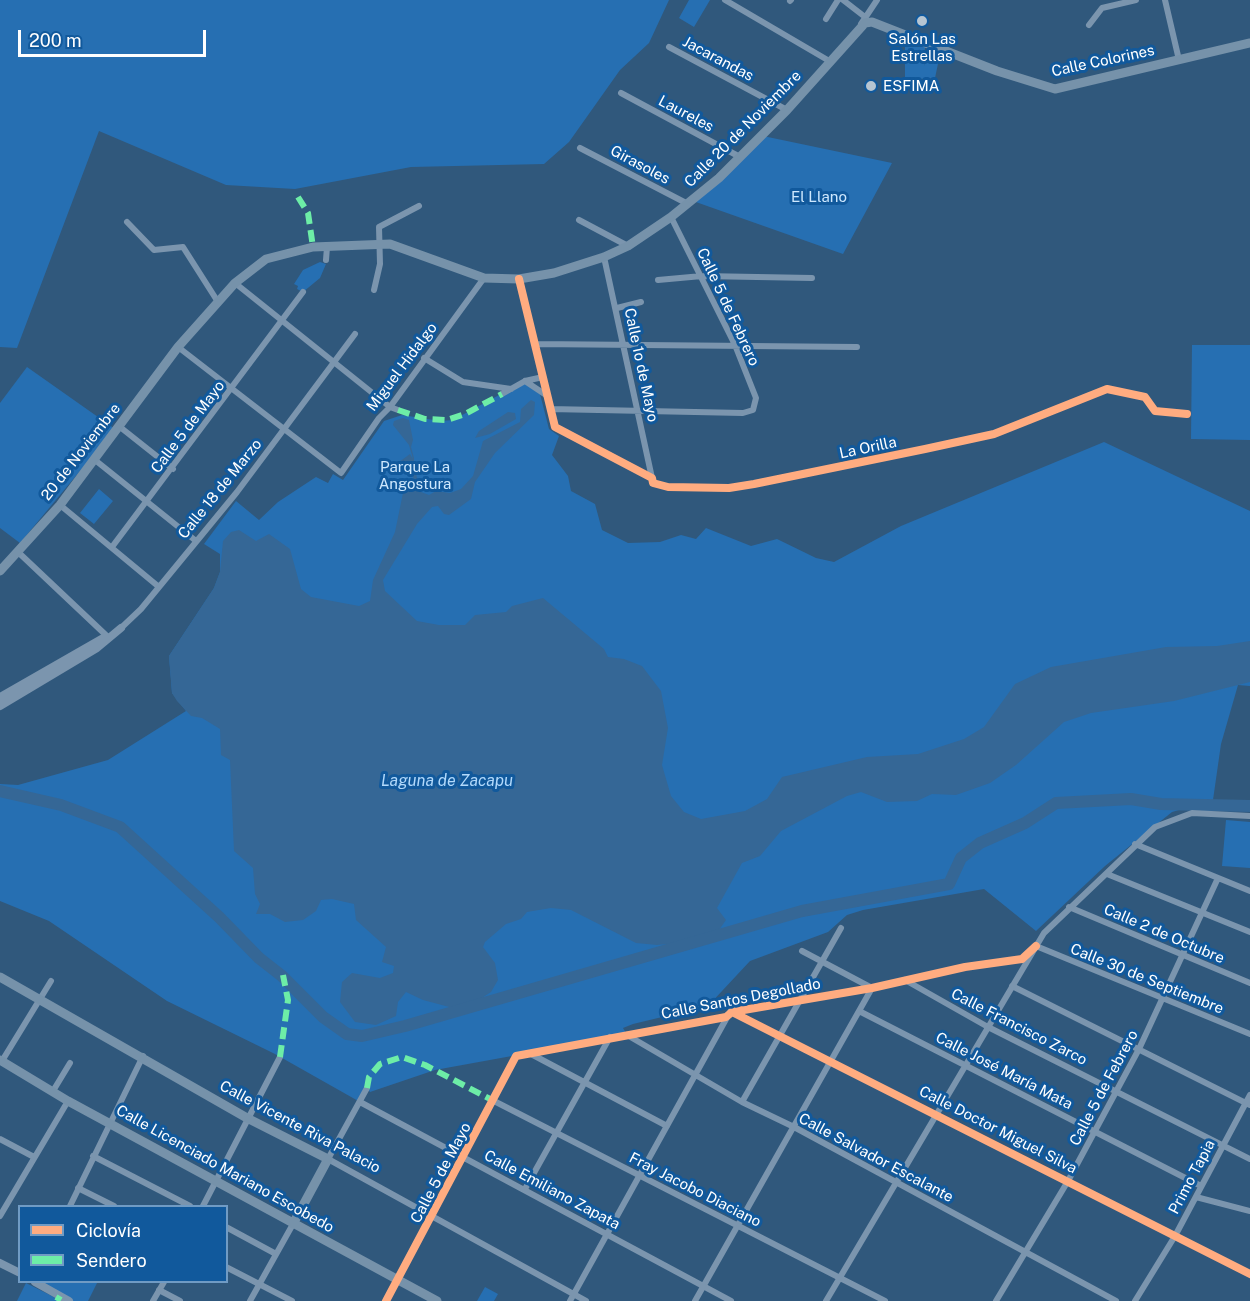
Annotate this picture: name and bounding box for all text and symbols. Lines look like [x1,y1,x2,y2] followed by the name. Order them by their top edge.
[915,14,929,28] marker: Salón Las Estrellas
[21,18,208,56] scale bar
[29,30,82,51] text: 200 m
[888,30,956,65] place label: Salón Las Estrellas
[679,33,757,85] street label: Jacarandas
[1050,41,1156,81] street label: Calle Colorines
[681,67,805,191] street label: Calle 20 de Noviembre
[883,77,939,95] place label: ESFIMA
[864,79,878,93] marker: ESFIMA
[655,92,717,136] street label: Laureles
[607,142,673,188] street label: Girasoles
[791,188,847,206] park label: El Llano
[693,245,763,369] street label: Calle 5 de Febrero
[620,306,662,424] street label: Calle 1o de Mayo
[363,319,441,415] street label: Miguel Hidalgo
[147,377,229,477] street label: Calle 5 de Mayo
[37,400,125,504] street label: 20 de Noviembre
[838,433,898,463] street label: La Orilla
[174,436,266,542] street label: Calle 18 de Marzo
[379,458,451,493] park label: Parque La Angostura
[381,771,513,791] water label: Laguna de Zacapu
[1101,900,1227,968] street label: Calle 2 de Octubre
[1068,940,1226,1018] street label: Calle 30 de Septiembre
[660,975,822,1023] street label: Calle Santos Degollado
[948,985,1090,1069] street label: Calle Francisco Zarco
[1066,1027,1142,1149] street label: Calle 5 de Febrero
[932,1029,1076,1113] street label: Calle José María Mata
[217,1077,383,1177] street label: Calle Vicente Riva Palacio
[916,1082,1080,1178] street label: Calle Doctor Miguel Silva
[113,1101,337,1237] street label: Calle Licenciado Mariano Escobedo
[796,1110,956,1206] street label: Calle Salvador Escalante
[407,1120,475,1226] street label: Calle 5 de Mayo
[1165,1137,1219,1217] street label: Primo Tapia
[481,1147,623,1233] street label: Calle Emiliano Zapata
[626,1149,764,1231] street label: Fray Jacobo Diaciano
[18,1205,228,1283] legend
[76,1220,141,1241] text: Ciclovía
[76,1250,147,1271] text: Sendero

